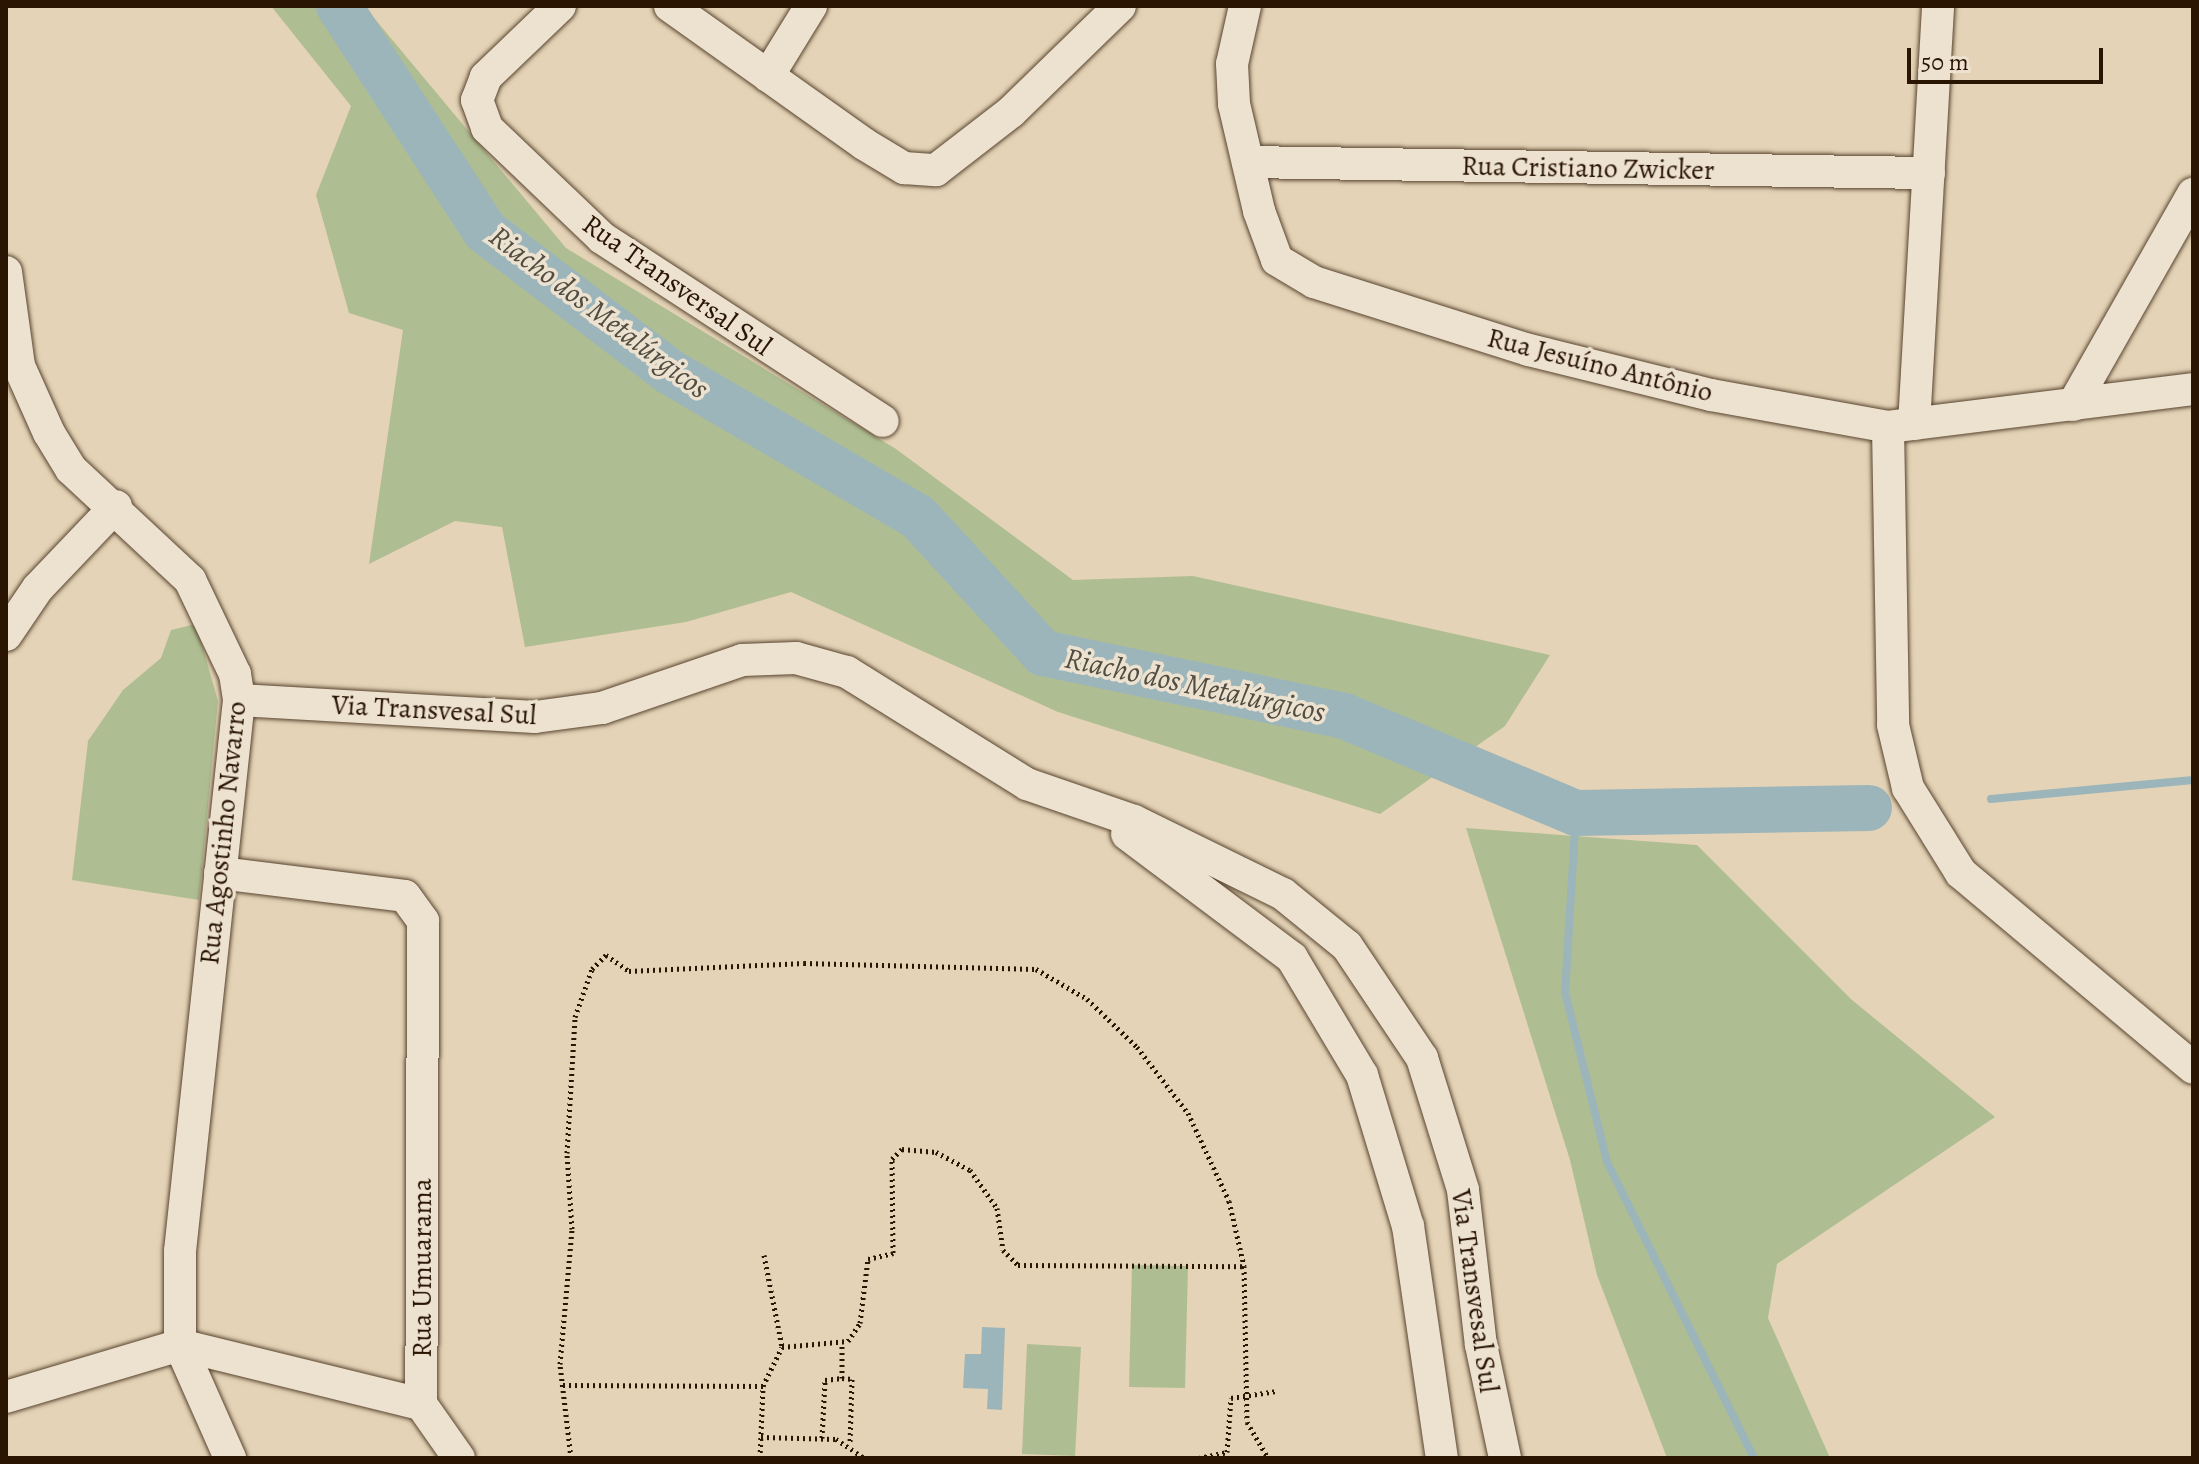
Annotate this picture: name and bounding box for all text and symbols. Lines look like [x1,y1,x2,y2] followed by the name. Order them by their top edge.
[1911,32,2107,82] scale bar
[1921,46,1969,78] text: 50 m
[1461,149,1715,187] street label: Rua Cristiano Zwicker
[576,207,778,363] street label: Rua Transversal Sul
[482,218,716,406] water label: Riacho dos Metalúrgicos
[1484,321,1716,409] street label: Rua Jesuíno Antônio
[1062,640,1328,730] water label: Riacho dos Metalúrgicos
[331,688,537,732] street label: Via Transvesal Sul
[192,700,254,966] street label: Rua Agostinho Navarro
[405,1178,439,1358] street label: Rua Umuarama
[1444,1187,1506,1395] street label: Via Transvesal Sul

